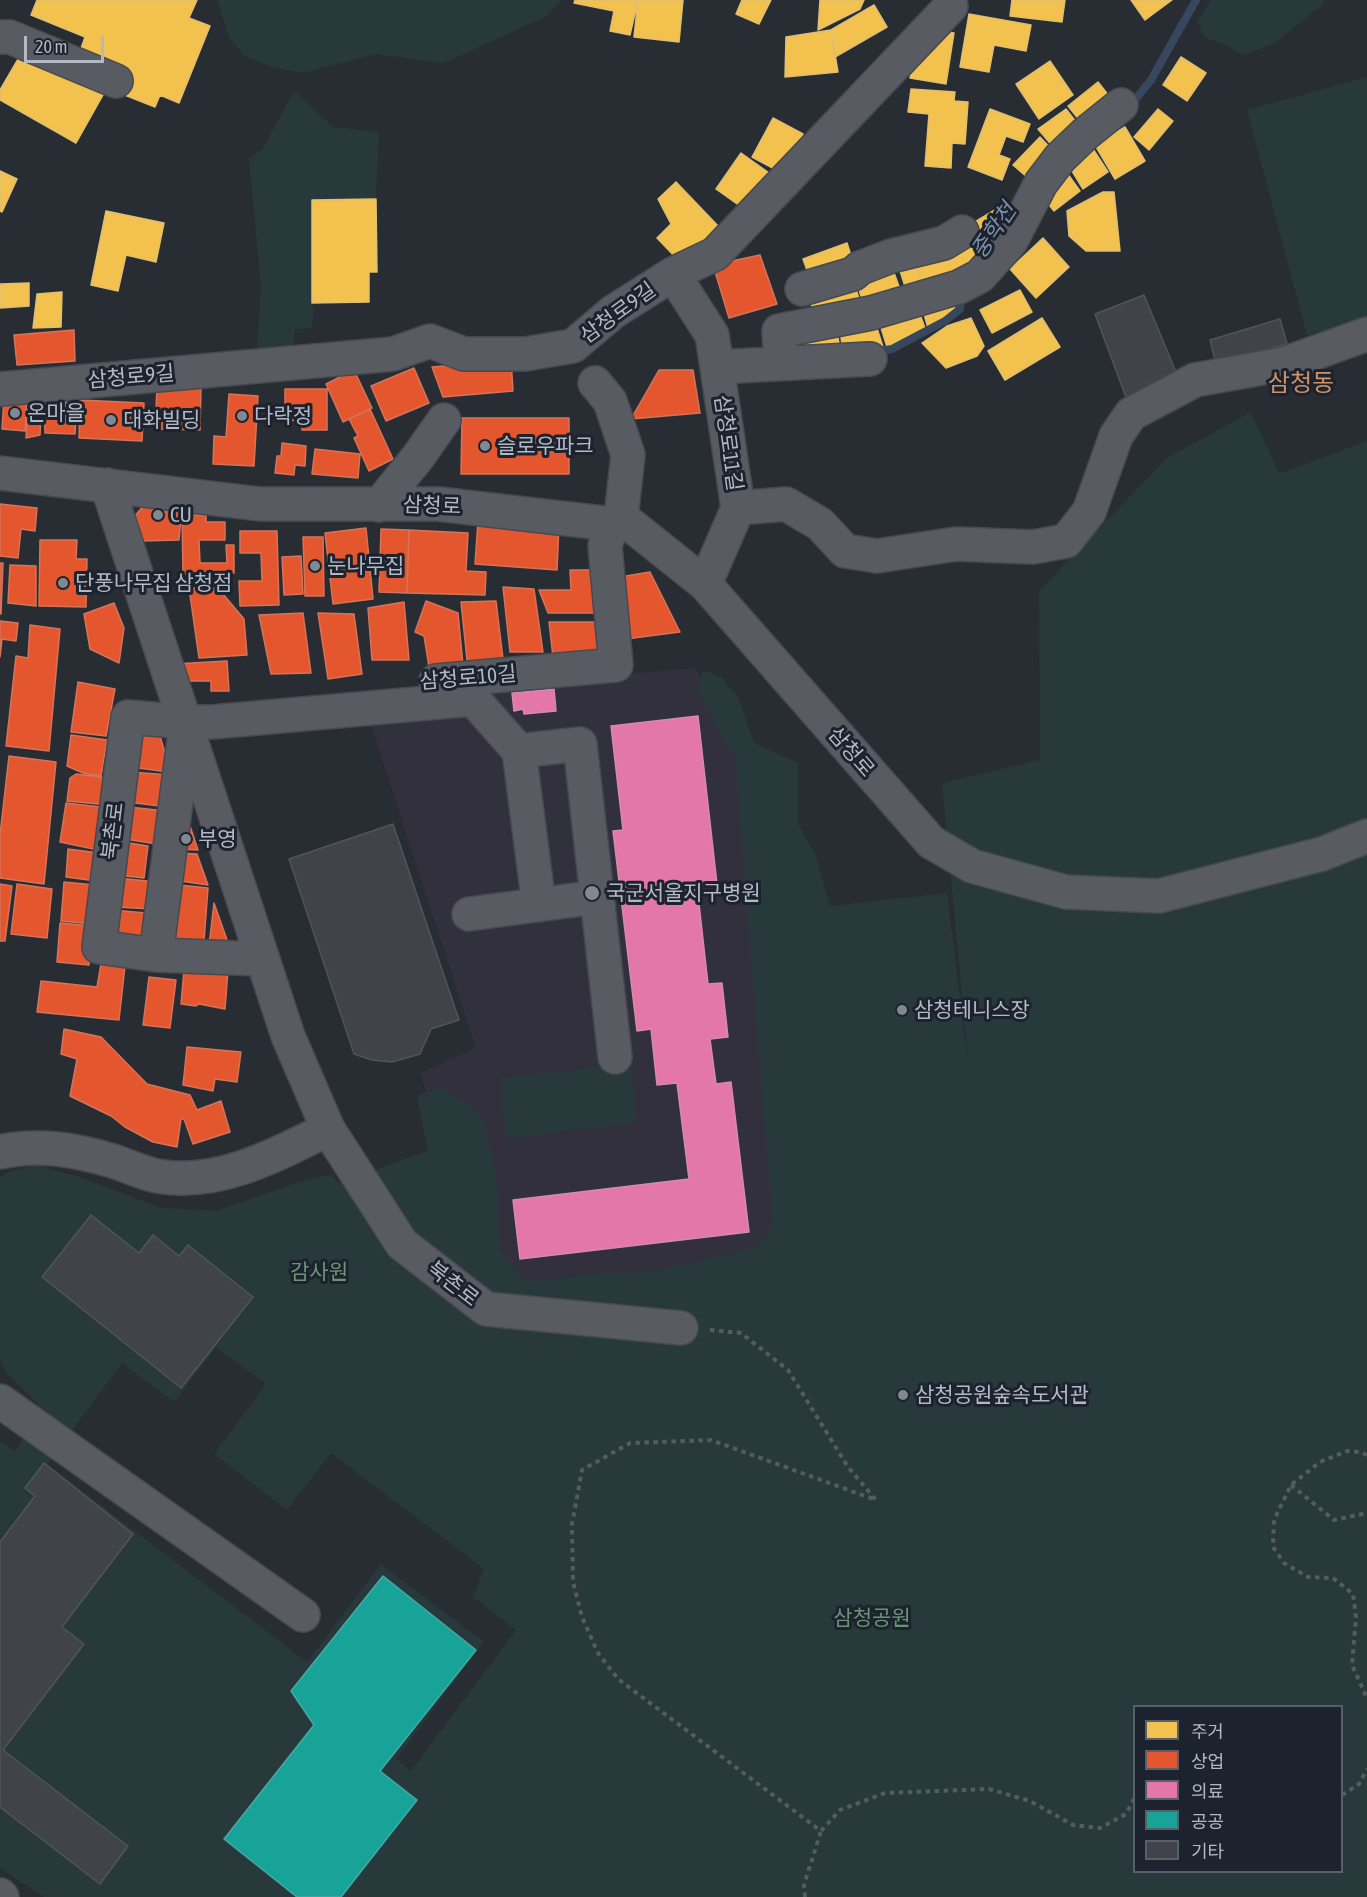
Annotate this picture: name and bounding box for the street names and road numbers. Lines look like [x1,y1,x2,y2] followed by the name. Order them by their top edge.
[575,277,661,349] street label: 삼청로9길
[86,361,176,393] street label: 삼청로9길
[709,393,747,493] street label: 삼청로11길
[403,492,461,520] street label: 삼청로
[419,661,517,695] street label: 삼청로10길
[822,722,880,782] street label: 삼청로
[97,801,129,861] street label: 북촌로
[422,1256,484,1312] street label: 북촌로

